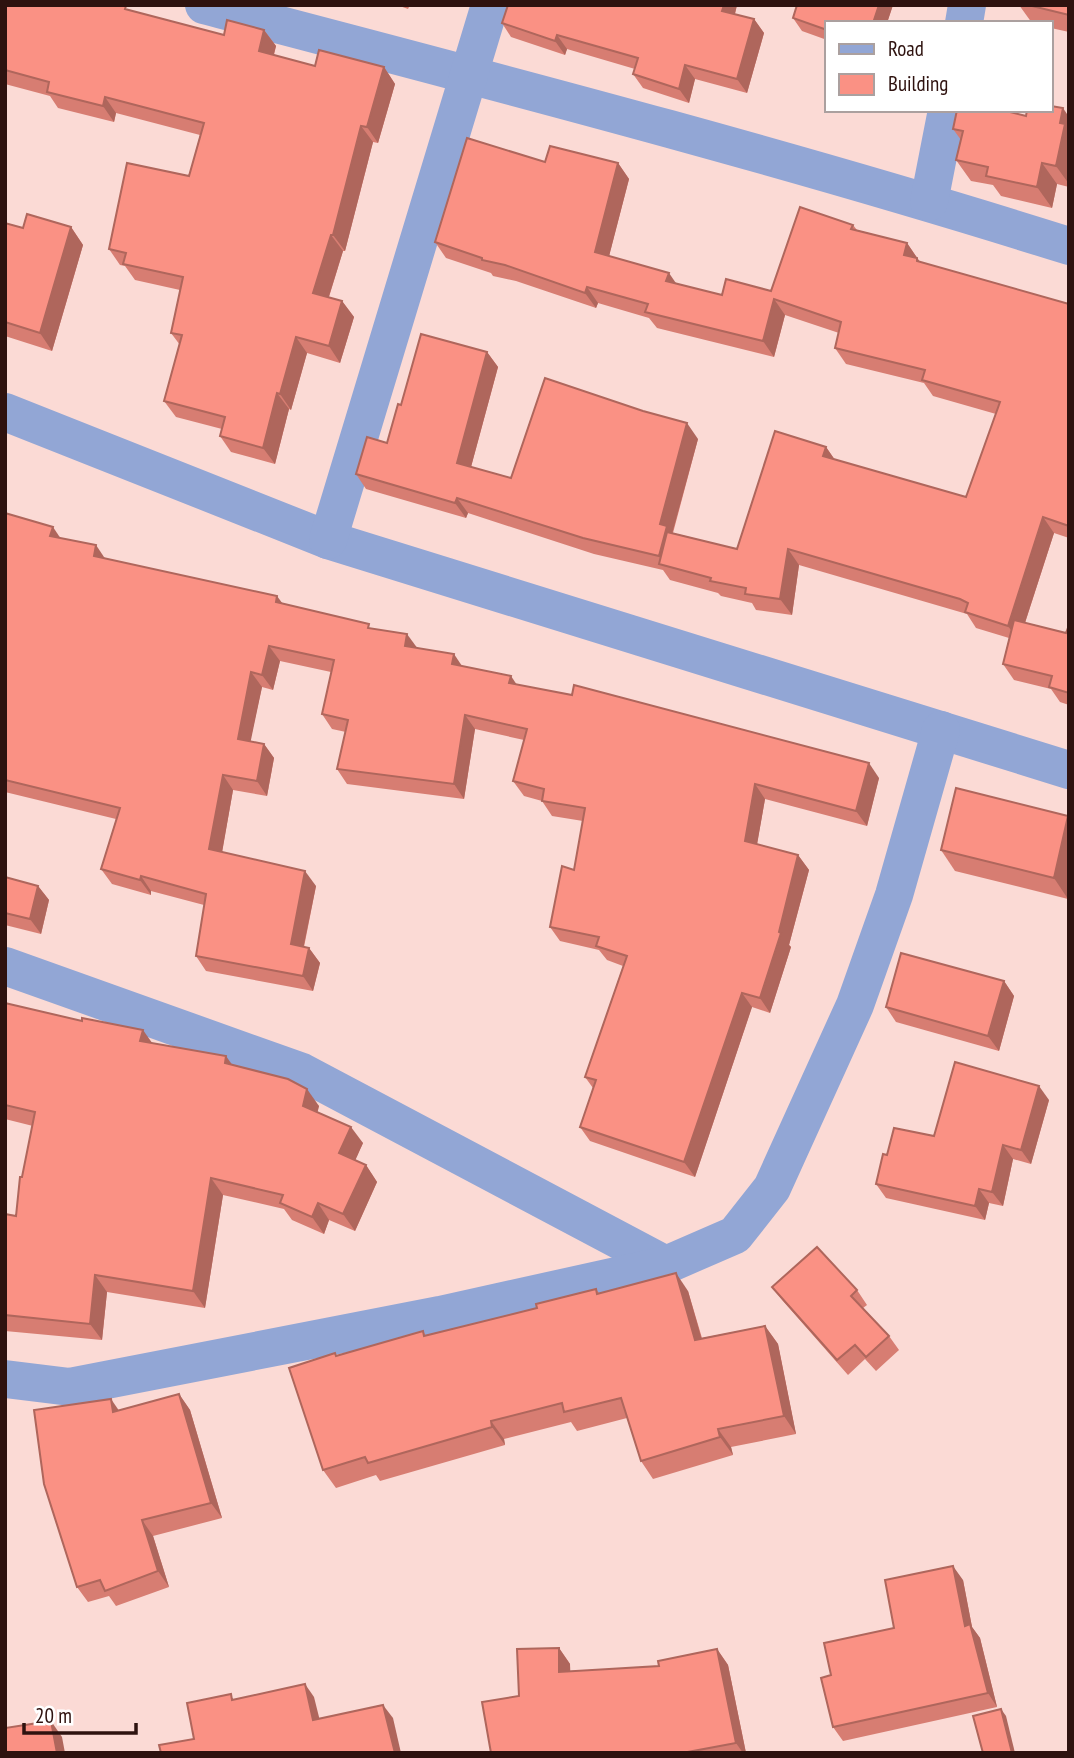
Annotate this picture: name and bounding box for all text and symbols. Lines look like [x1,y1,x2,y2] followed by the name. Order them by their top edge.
[825,21,1053,112] legend
[888,35,924,62] text: Road
[888,70,948,97] text: Building
[24,1692,136,1736] scale bar
[35,1702,72,1729] text: 20 m

